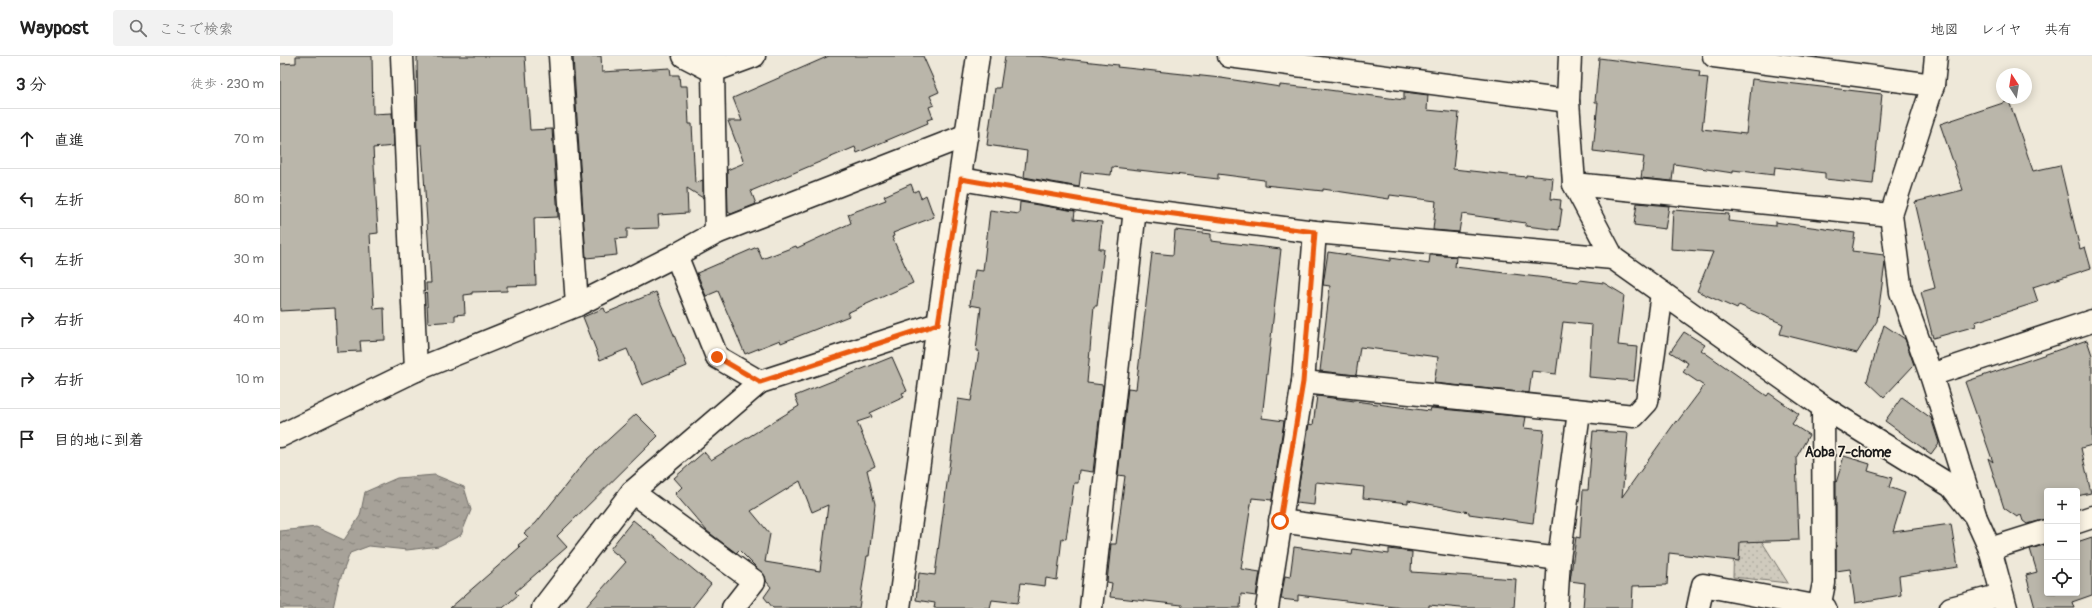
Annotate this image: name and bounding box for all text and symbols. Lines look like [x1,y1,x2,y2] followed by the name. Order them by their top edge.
[113,10,393,46] search box
[20,16,89,40] text: Waypost
[127,17,149,39] icon: search
[159,20,234,39] text: ここで検索
[1931,21,1959,38] text: 地図
[1981,21,2022,38] text: レイヤ
[2044,21,2072,38] text: 共有
[1996,68,2032,104] north arrow
[16,74,46,95] text: 3 分
[191,76,264,92] text: 徒歩 · 230 m
[16,128,38,150] icon: ahead
[54,131,84,150] text: 直進
[234,131,264,147] text: 70 m
[16,188,38,210] icon: left
[54,191,84,210] text: 左折
[234,191,264,207] text: 80 m
[16,248,38,270] icon: left
[54,251,84,270] text: 左折
[234,251,264,267] text: 30 m
[16,308,38,330] icon: right
[54,311,84,330] text: 右折
[233,311,264,327] text: 40 m
[708,348,726,366] route end
[16,368,38,390] icon: right
[54,371,84,390] text: 右折
[236,371,264,387] text: 10 m
[16,428,38,450] icon: arrive
[54,431,144,450] text: 目的地に到着
[1805,444,1892,461] district label: Aoba 7-chome
[2044,488,2080,596] map controls
[2044,488,2080,524] button: +
[1271,512,1289,530] route start
[2044,524,2080,560] button: −
[2044,560,2080,596] button: locate

